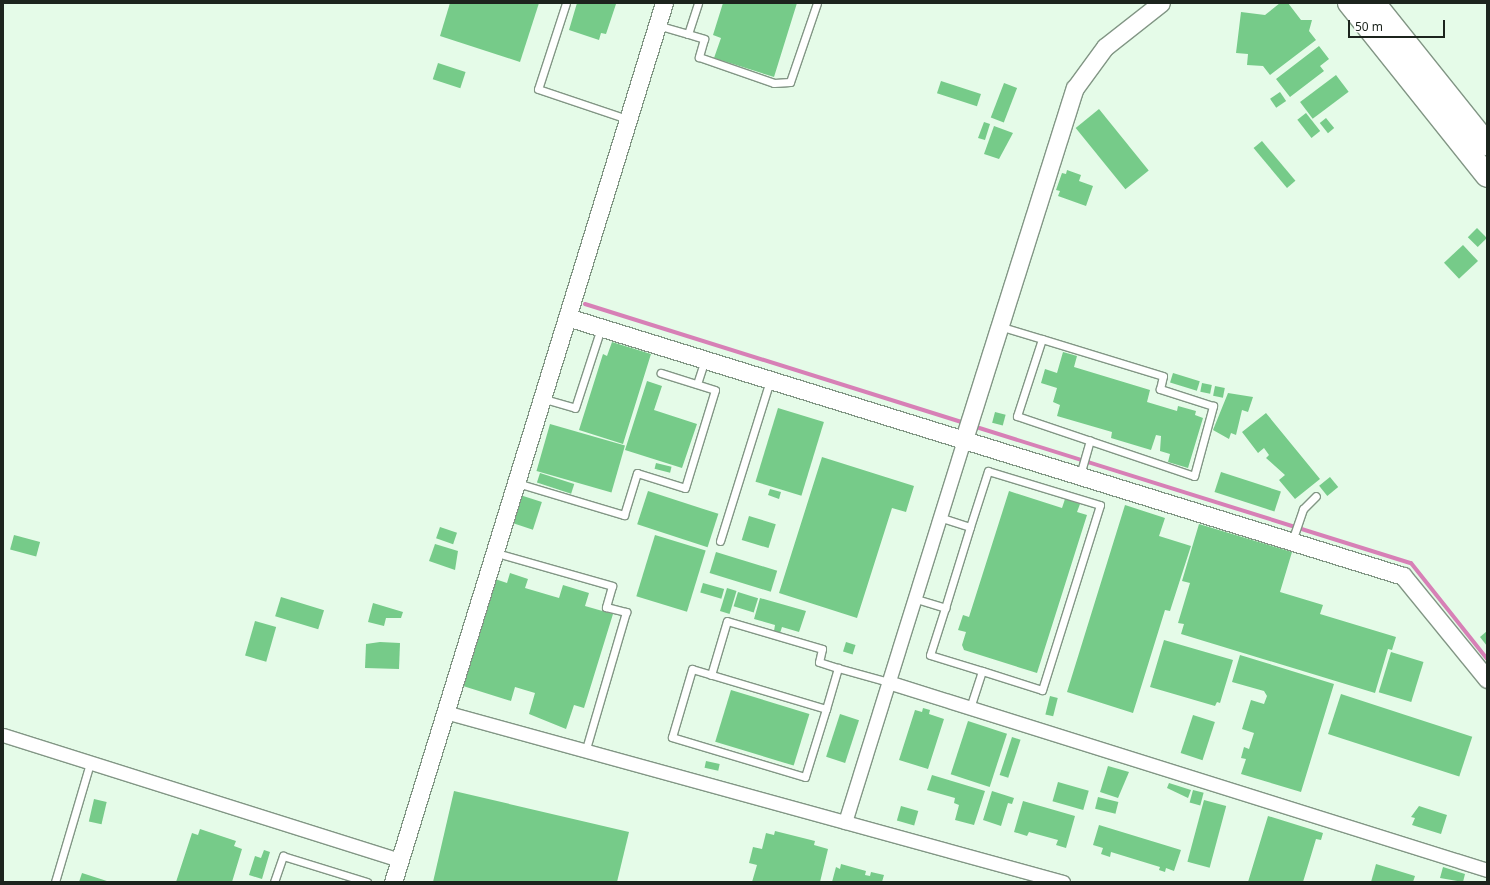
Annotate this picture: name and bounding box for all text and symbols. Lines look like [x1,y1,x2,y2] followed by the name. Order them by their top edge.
[1350,12,1447,38] scale bar
[1355,18,1383,35] text: 50 m

